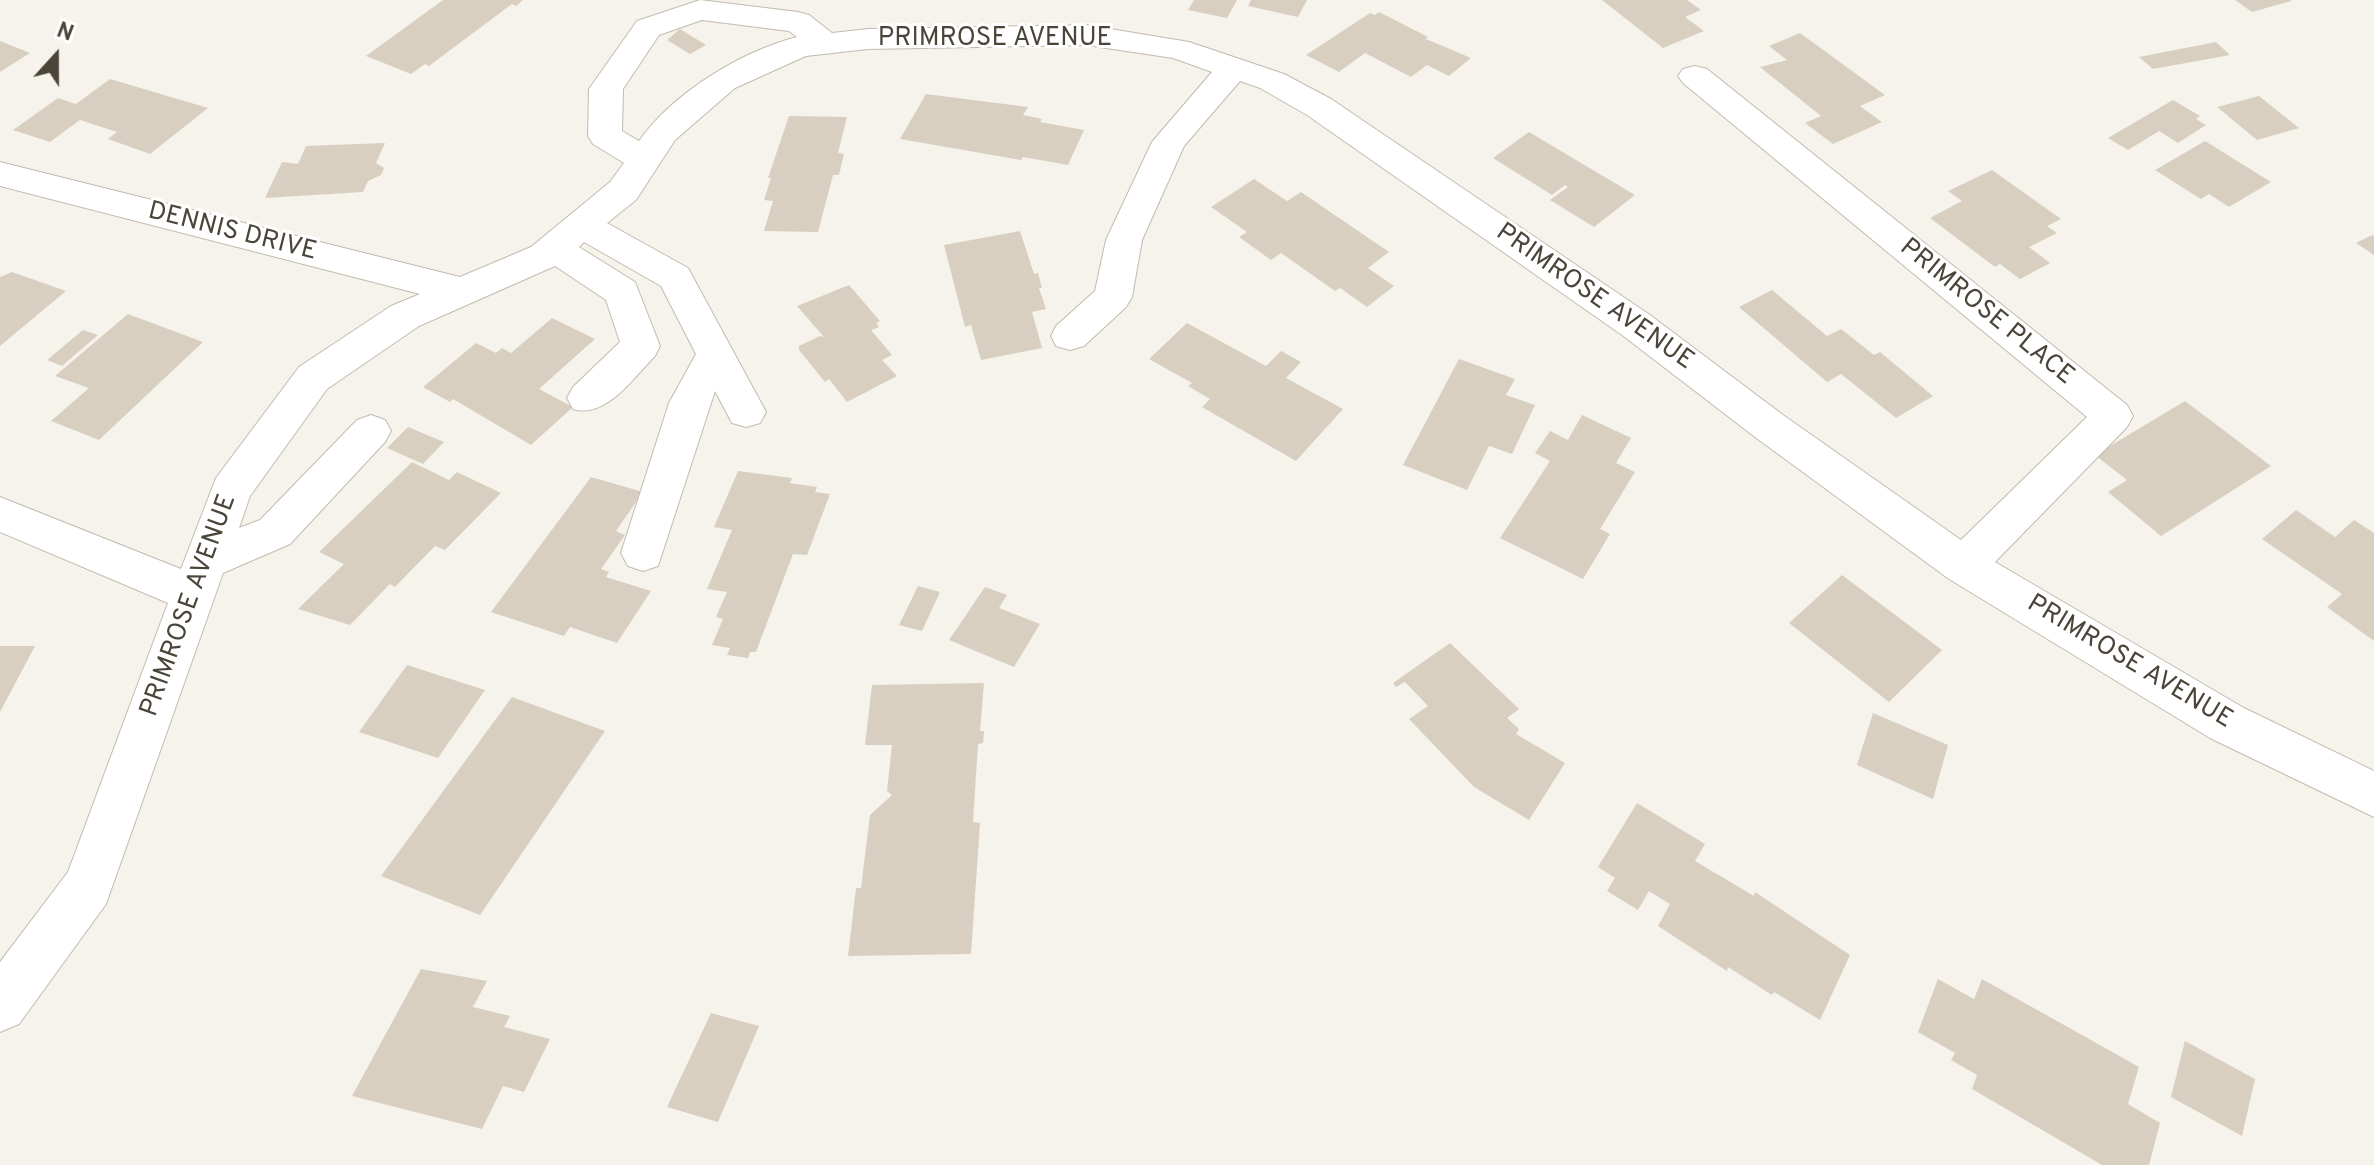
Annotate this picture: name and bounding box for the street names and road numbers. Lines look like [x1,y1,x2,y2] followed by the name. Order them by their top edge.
[878,24,1112,56] street label: PRIMROSE AVENUE
[144,197,320,269] street label: DENNIS DRIVE
[1489,218,1699,378] street label: PRIMROSE AVENUE
[1893,233,2079,393] street label: PRIMROSE PLACE
[135,491,245,721] street label: PRIMROSE AVENUE
[2021,589,2237,737] street label: PRIMROSE AVENUE

